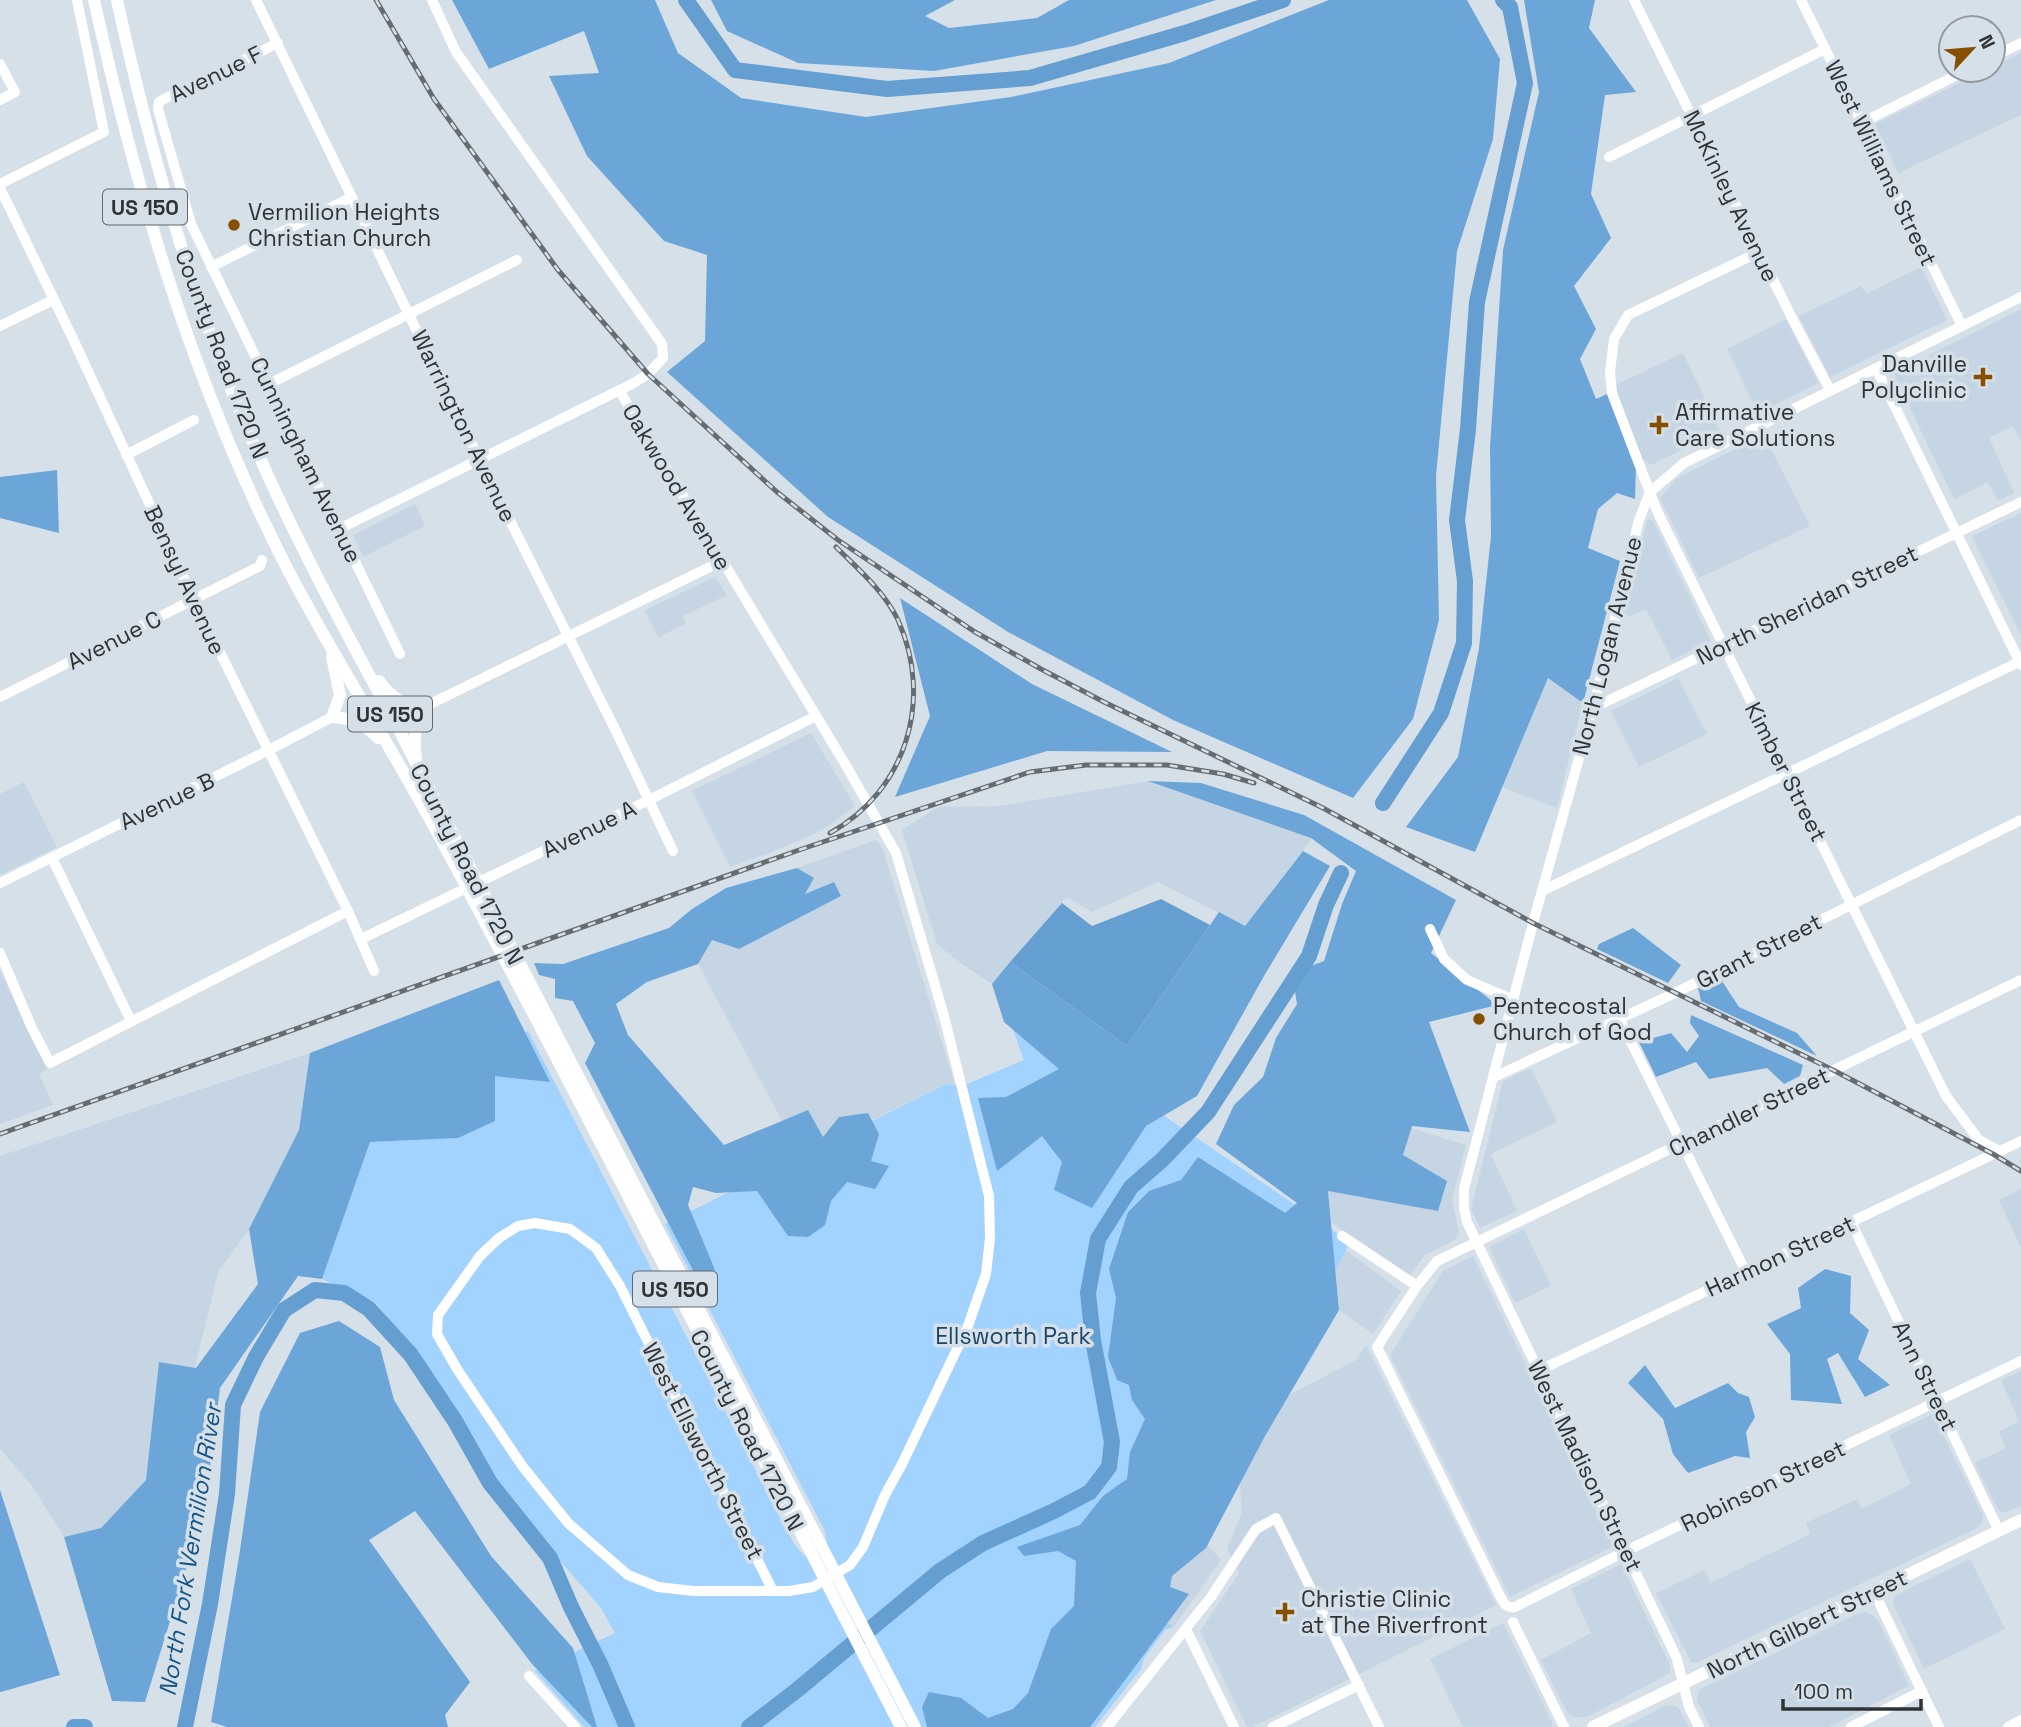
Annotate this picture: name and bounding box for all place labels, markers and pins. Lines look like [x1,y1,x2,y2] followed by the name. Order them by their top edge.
[248,197,440,253] place label: Vermilion Heights Christian Church
[226,217,242,233] marker: Vermilion Heights Christian Church
[1861,349,1967,405] place label: Danville Polyclinic
[1973,367,1993,387] marker: Danville Polyclinic
[1675,397,1835,453] place label: Affirmative Care Solutions
[1649,415,1669,435] marker: Affirmative Care Solutions
[1493,991,1652,1047] place label: Pentecostal Church of God
[1471,1011,1487,1027] marker: Pentecostal Church of God
[1301,1584,1488,1640] place label: Christie Clinic at The Riverfront
[1275,1602,1295,1622] marker: Christie Clinic at The Riverfront

